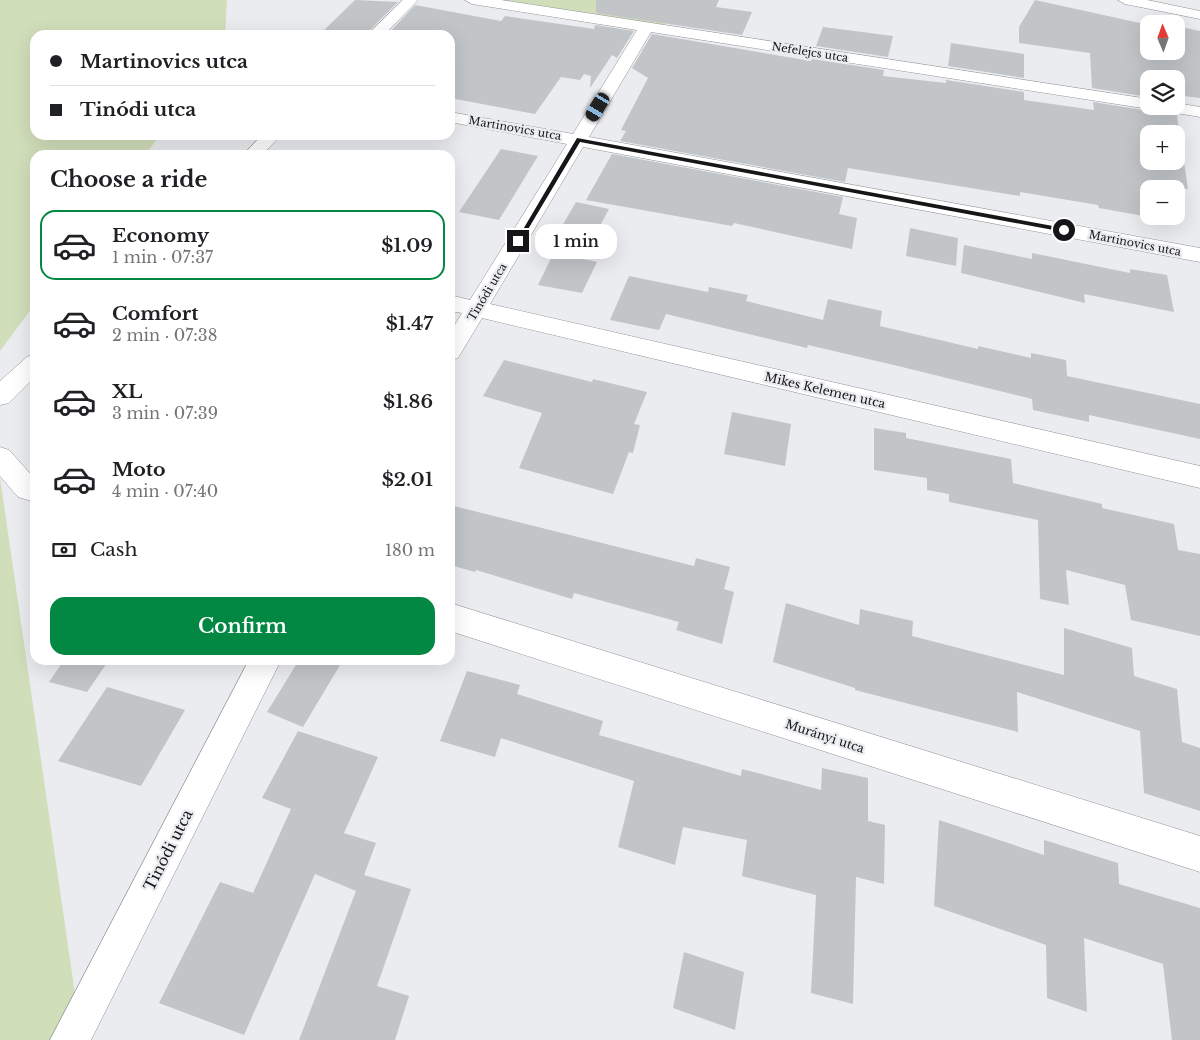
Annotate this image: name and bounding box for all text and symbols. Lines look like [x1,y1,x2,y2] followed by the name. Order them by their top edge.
[1140,15,1185,60] north arrow
[1140,15,1185,225] map controls
[771,39,850,65] street label: Nefelejcs utca
[80,50,248,73] text: Martinovics utca
[1140,70,1185,115] button: layers
[583,90,612,124] car
[80,98,196,121] text: Tinódi utca
[468,113,563,143] street label: Martinovics utca
[1140,125,1185,170] button: +
[50,166,207,193] text: Choose a ride
[1140,180,1185,225] button: −
[1053,219,1075,241] route start
[52,223,97,268] icon: car
[112,224,209,247] text: Economy
[536,224,618,258] callout: 1 min
[1088,227,1183,259] street label: Martinovics utca
[507,230,529,252] route end
[553,231,599,251] text: 1 min
[381,234,433,257] text: $1.09
[112,247,213,267] text: 1 min · 07:37
[464,260,510,323] street label: Tinódi utca
[52,301,97,346] icon: car
[112,302,199,325] text: Comfort
[386,312,433,335] text: $1.47
[112,325,217,345] text: 2 min · 07:38
[763,369,887,411] street label: Mikes Kelemen utca
[52,379,97,424] icon: car
[112,380,142,403] text: XL
[383,390,433,413] text: $1.86
[112,403,218,423] text: 3 min · 07:39
[52,457,97,502] icon: car
[112,458,166,481] text: Moto
[382,468,433,491] text: $2.01
[112,481,218,501] text: 4 min · 07:40
[50,536,78,564] icon: cash
[90,538,137,561] text: Cash
[385,540,435,560] text: 180 m
[50,597,435,655] button: Confirm
[784,716,867,756] street label: Murányi utca
[139,806,197,894] street label: Tinódi utca

